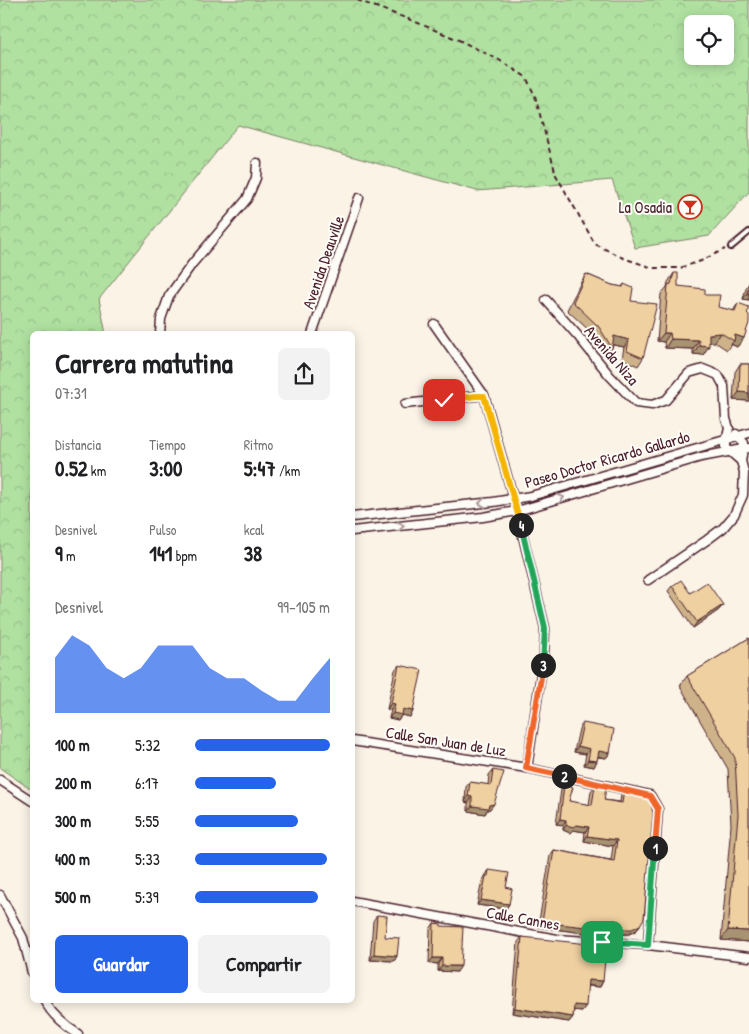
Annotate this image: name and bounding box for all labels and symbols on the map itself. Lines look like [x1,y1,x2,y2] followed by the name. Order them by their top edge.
[677,194,703,220] bar icon: La Osadia
[619,196,672,218] place label: La Osadia
[297,212,349,312] street label: Avenida Deauville
[580,320,644,390] street label: Avenida Niza
[423,379,465,421] pin
[522,425,693,493] street label: Paseo Doctor Ricardo Gallardo
[556,493,564,503] one-way arrow
[478,497,486,508] one-way arrow
[508,512,534,538] pin: 4
[397,521,405,532] one-way arrow
[530,652,556,678] pin: 3
[384,721,508,761] street label: Calle San Juan de Luz
[552,764,576,788] pin: 2
[642,836,668,860] pin: 1
[485,901,561,935] street label: Calle Cannes
[581,921,623,963] pin

